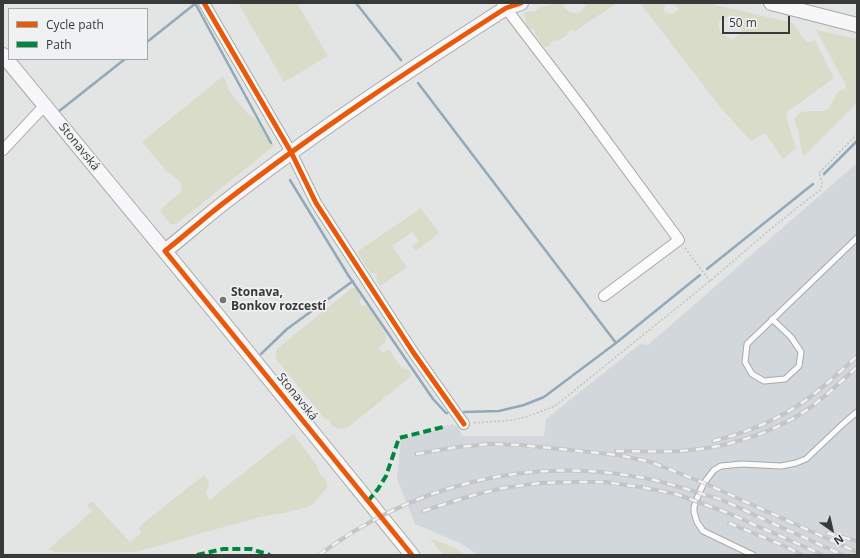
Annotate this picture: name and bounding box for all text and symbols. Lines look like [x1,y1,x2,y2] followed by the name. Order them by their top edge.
[8,8,148,60] legend
[724,8,792,34] scale bar
[729,14,757,31] text: 50 m
[46,16,104,33] text: Cycle path
[46,36,72,53] text: Path
[56,120,102,174] street label: Stonavská
[231,286,326,314] place label: Stonava, Bonkov rozcestí
[218,295,228,305] marker: Stonava, Bonkov rozcestí
[274,370,320,424] street label: Stonavská
[812,510,852,550] north arrow
[831,532,847,549] text: N

